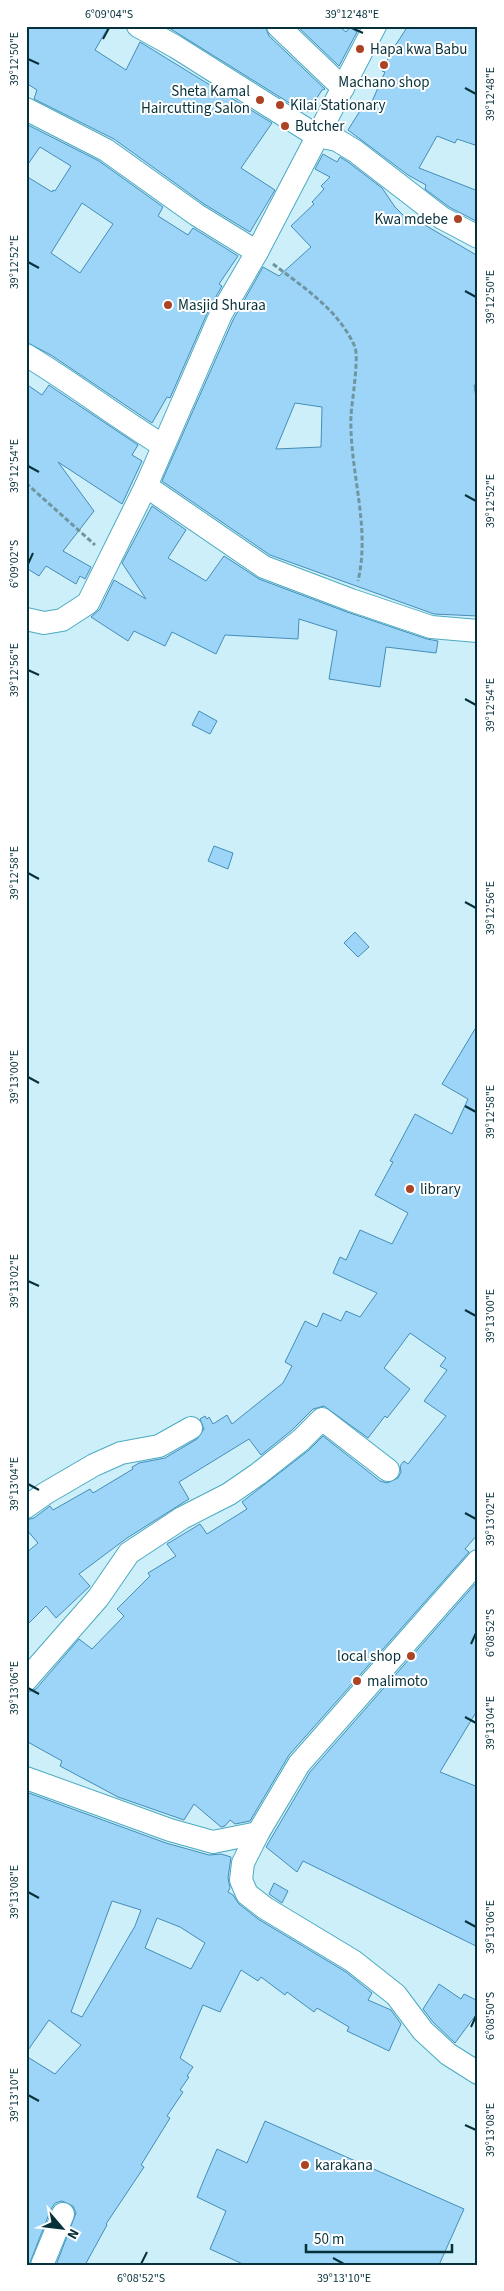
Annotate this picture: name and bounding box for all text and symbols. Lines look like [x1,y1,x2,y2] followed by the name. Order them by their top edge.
[85,6,133,23] text: 6°09'04"S
[325,6,379,23] text: 39°12'48"E
[6,32,23,86] text: 39°12'50"E
[370,39,467,60] place label: Hapa kwa Babu
[354,43,366,55] marker: Hapa kwa Babu
[378,59,390,71] marker: Machano shop
[482,67,499,121] text: 39°12'48"E
[338,72,430,93] place label: Machano shop
[141,81,250,119] place label: Sheta Kamal Haircutting Salon
[254,94,266,106] marker: Sheta Kamal Haircutting Salon
[290,95,385,116] place label: Kilai Stationary
[274,99,286,111] marker: Kilai Stationary
[295,116,345,137] place label: Butcher
[279,120,291,132] marker: Butcher
[374,209,448,230] place label: Kwa mdebe
[452,213,464,225] marker: Kwa mdebe
[6,235,23,289] text: 39°12'52"E
[482,270,499,324] text: 39°12'50"E
[178,295,266,316] place label: Masjid Shuraa
[162,299,174,311] marker: Masjid Shuraa
[6,439,23,493] text: 39°12'54"E
[482,474,499,528] text: 39°12'52"E
[6,540,23,588] text: 6°09'02"S
[6,643,23,697] text: 39°12'56"E
[482,678,499,732] text: 39°12'54"E
[6,846,23,900] text: 39°12'58"E
[482,881,499,935] text: 39°12'56"E
[6,1050,23,1104] text: 39°13'00"E
[482,1085,499,1139] text: 39°12'58"E
[420,1179,461,1200] place label: library
[404,1183,416,1195] marker: library
[6,1254,23,1308] text: 39°13'02"E
[482,1289,499,1343] text: 39°13'00"E
[6,1457,23,1511] text: 39°13'04"E
[482,1492,499,1546] text: 39°13'02"E
[482,1609,499,1657] text: 6°08'52"S
[337,1646,401,1667] place label: local shop
[405,1650,417,1662] marker: local shop
[6,1661,23,1715] text: 39°13'06"E
[367,1671,428,1692] place label: malimoto
[351,1675,363,1687] marker: malimoto
[482,1696,499,1750] text: 39°13'04"E
[6,1865,23,1919] text: 39°13'08"E
[482,1900,499,1954] text: 39°13'06"E
[482,1992,499,2040] text: 6°08'50"S
[6,2068,23,2122] text: 39°13'10"E
[482,2103,499,2157] text: 39°13'08"E
[315,2155,373,2176] place label: karakana
[299,2159,311,2171] marker: karakana
[38,2204,88,2254] north arrow
[306,2221,453,2253] scale bar
[62,2225,84,2242] text: N
[314,2229,344,2250] text: 50 m
[117,2270,165,2287] text: 6°08'52"S
[317,2270,371,2287] text: 39°13'10"E

